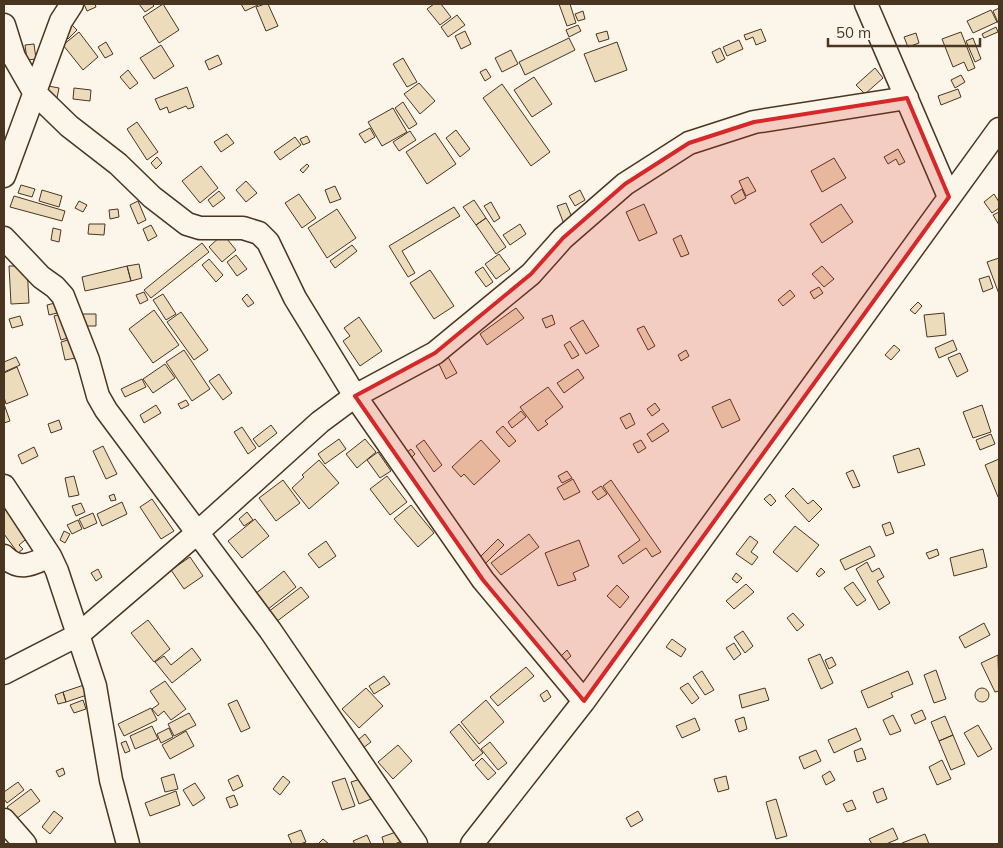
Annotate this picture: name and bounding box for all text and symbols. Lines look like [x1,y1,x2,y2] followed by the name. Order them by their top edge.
[828,15,980,47] scale bar
[836,23,871,42] text: 50 m

